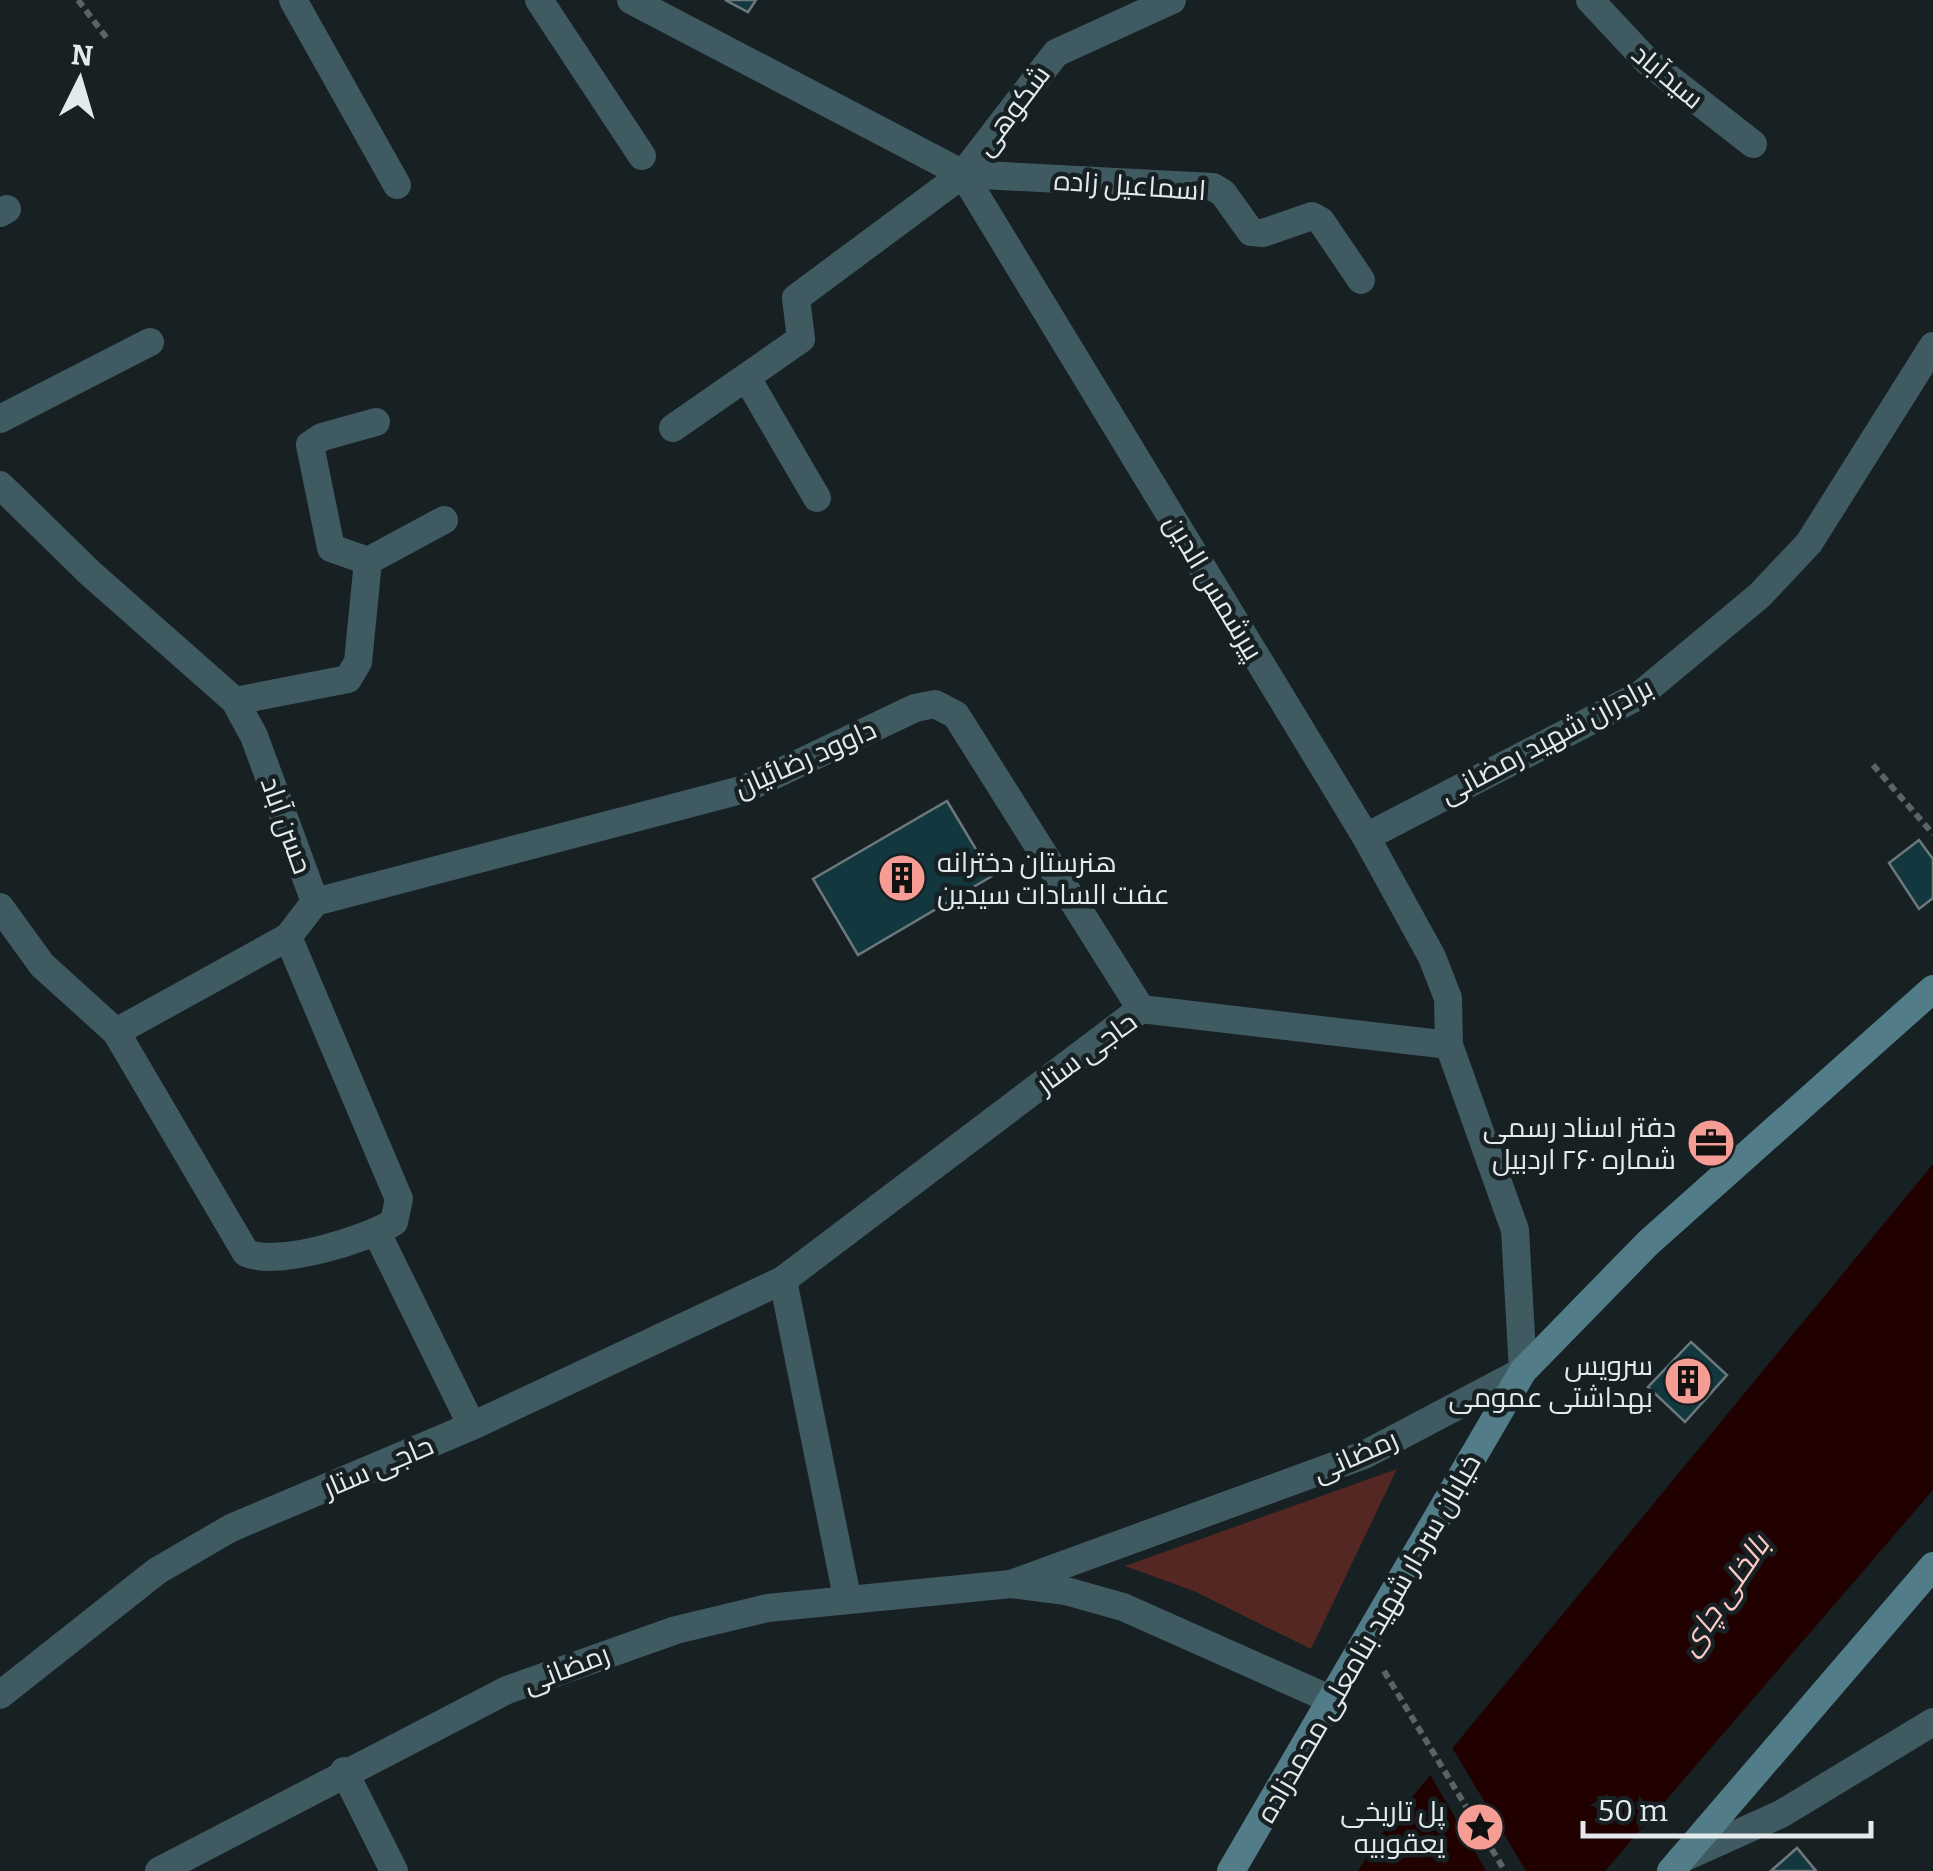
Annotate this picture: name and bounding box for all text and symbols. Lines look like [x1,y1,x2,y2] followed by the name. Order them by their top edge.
[30,30,130,130] north arrow
[1625,37,1710,116] street label: سیدآباد
[70,38,94,73] text: N
[968,59,1057,162] street label: شکوهی
[1053,164,1207,207] street label: اسماعیل زاده
[1155,508,1270,667] street label: پیرشمس الدین
[1434,670,1658,810] street label: برادران شهید رمضانی
[729,712,881,804] street label: داوود رضائیان
[254,772,319,878] street label: حسن آباد
[937,846,1170,911] place label: هنرستان دخترانه عفت السادات سیدین
[876,852,928,904] building icon: هنرستان دخترانه عفت السادات سیدین
[1028,1005,1143,1101] street label: حاجی ستار
[1483,1111,1676,1176] place label: دفتر اسناد رسمی شماره ۲۶۰ اردبیل
[1685,1117,1737,1169] office icon: دفتر اسناد رسمی شماره ۲۶۰ اردبیل
[1448,1349,1653,1414] place label: سرویس بهداشتی عمومی
[1662,1355,1714,1407] building icon: سرویس بهداشتی عمومی
[1308,1422,1403,1489] street label: رمضانی
[316,1428,438,1505] street label: حاجی ستار
[1249,1448,1488,1828] street label: خیابان سردار شهید بنامعلی محمدزاده
[1671,1526,1780,1663] water label: بالخلی چای
[518,1637,614,1700] street label: رمضانی
[1583,1776,1870,1838] scale bar
[1598,1793,1668,1829] text: 50 m
[1340,1795,1446,1860] place label: پل تاریخی یعقوبیه
[1454,1801,1506,1853] place icon: پل تاریخی یعقوبیه

